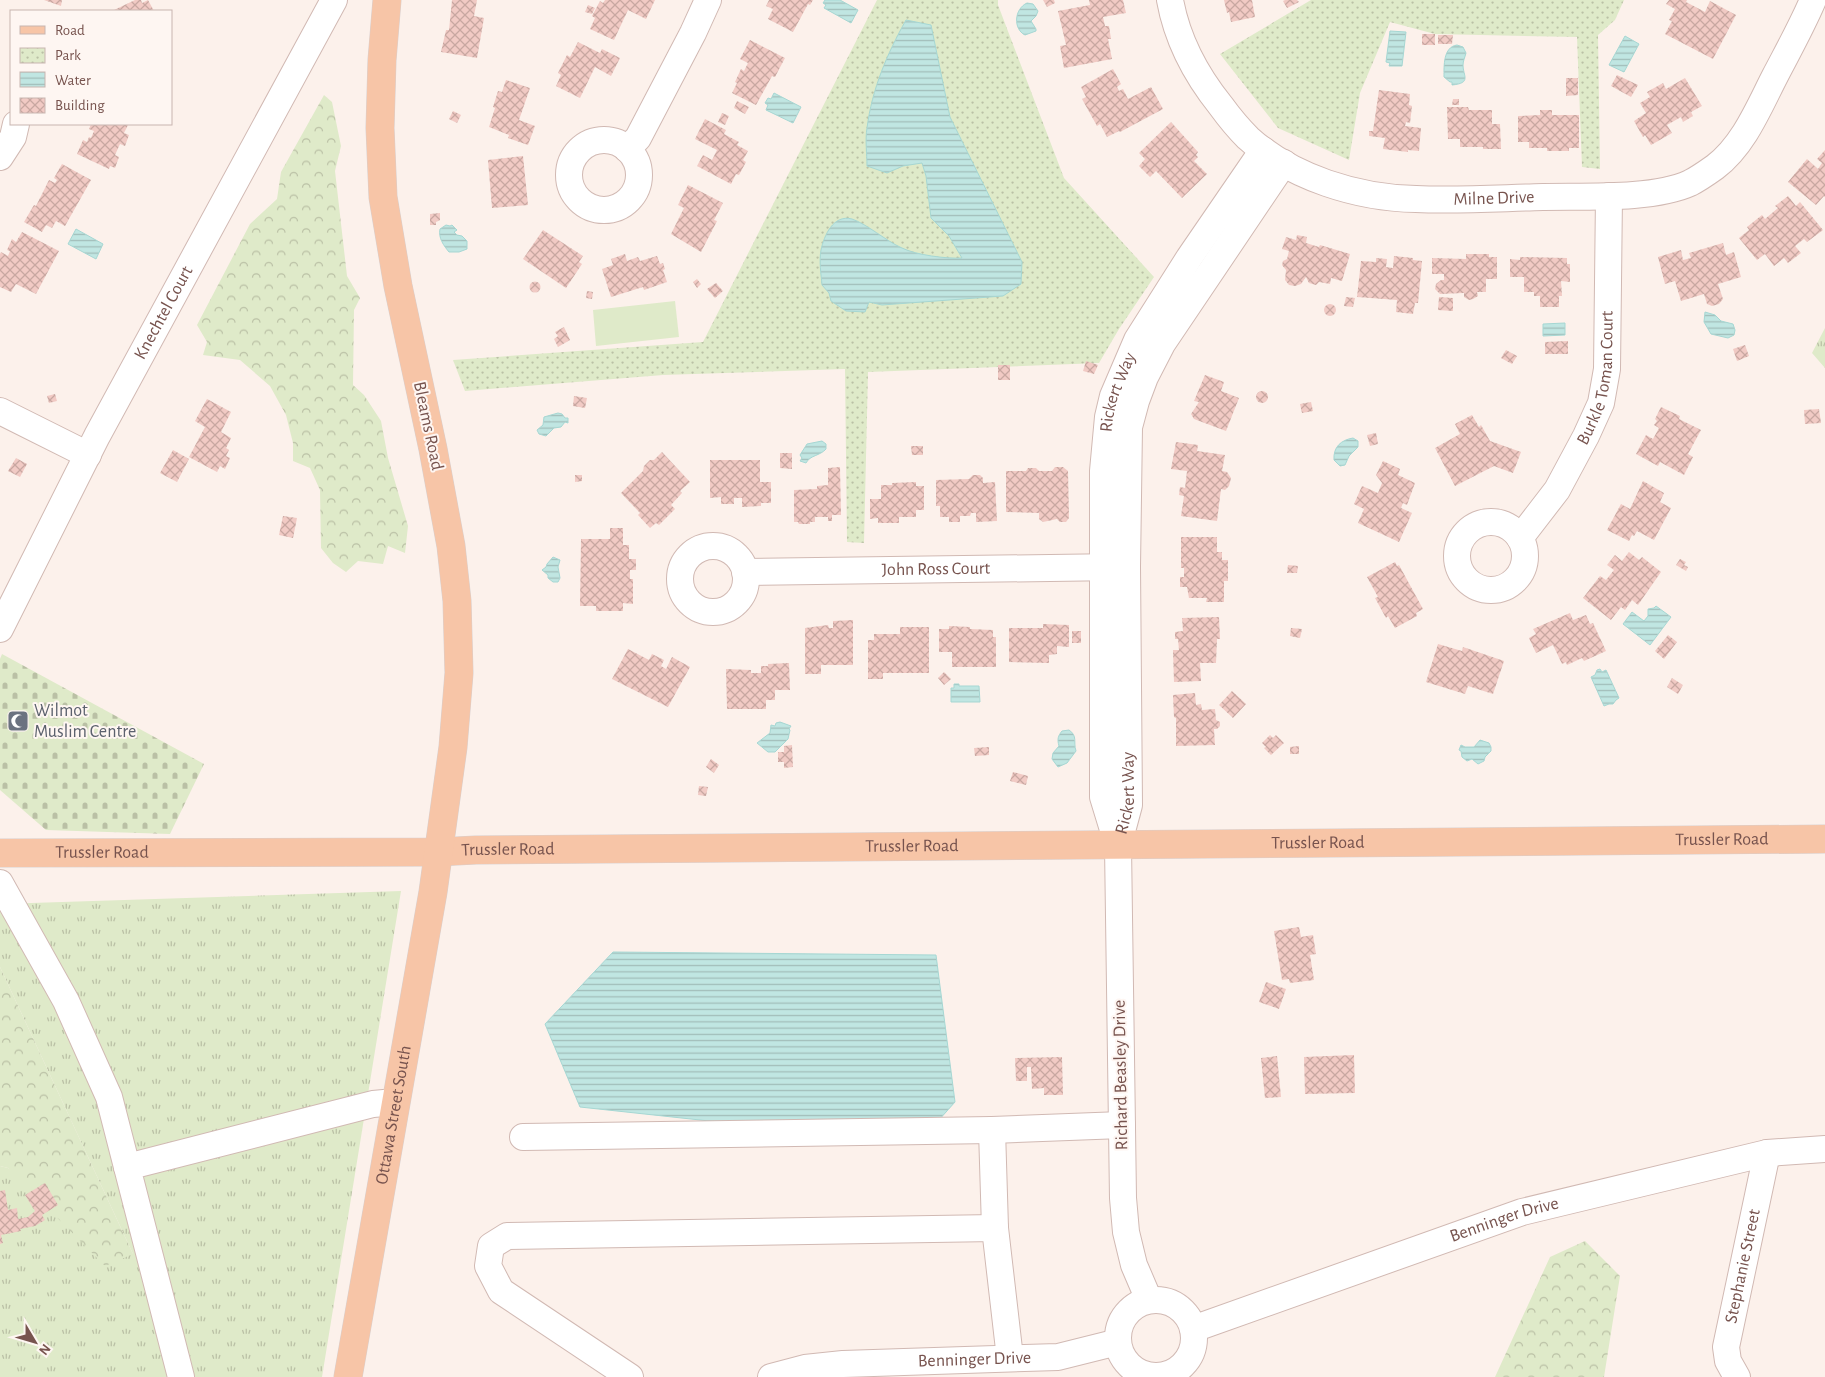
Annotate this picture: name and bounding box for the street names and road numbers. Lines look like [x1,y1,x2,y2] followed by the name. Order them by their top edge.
[1453,188,1535,209] street label: Milne Drive
[131,263,197,363] street label: Knechtel Court
[1574,310,1617,448] street label: Burkle Toman Court
[1098,350,1140,433] street label: Rickert Way
[410,380,446,472] street label: Bleams Road
[882,560,991,579] street label: John Ross Court
[1113,752,1138,836] street label: Rickert Way
[1675,830,1769,849] street label: Trussler Road
[1271,834,1365,853] street label: Trussler Road
[865,837,959,856] street label: Trussler Road
[461,840,555,860] street label: Trussler Road
[55,844,149,862] street label: Trussler Road
[1111,1000,1131,1150] street label: Richard Beasley Drive
[373,1044,415,1186] street label: Ottawa Street South
[1448,1194,1561,1246] street label: Benninger Drive
[1722,1207,1764,1325] street label: Stephanie Street
[918,1349,1031,1371] street label: Benninger Drive

